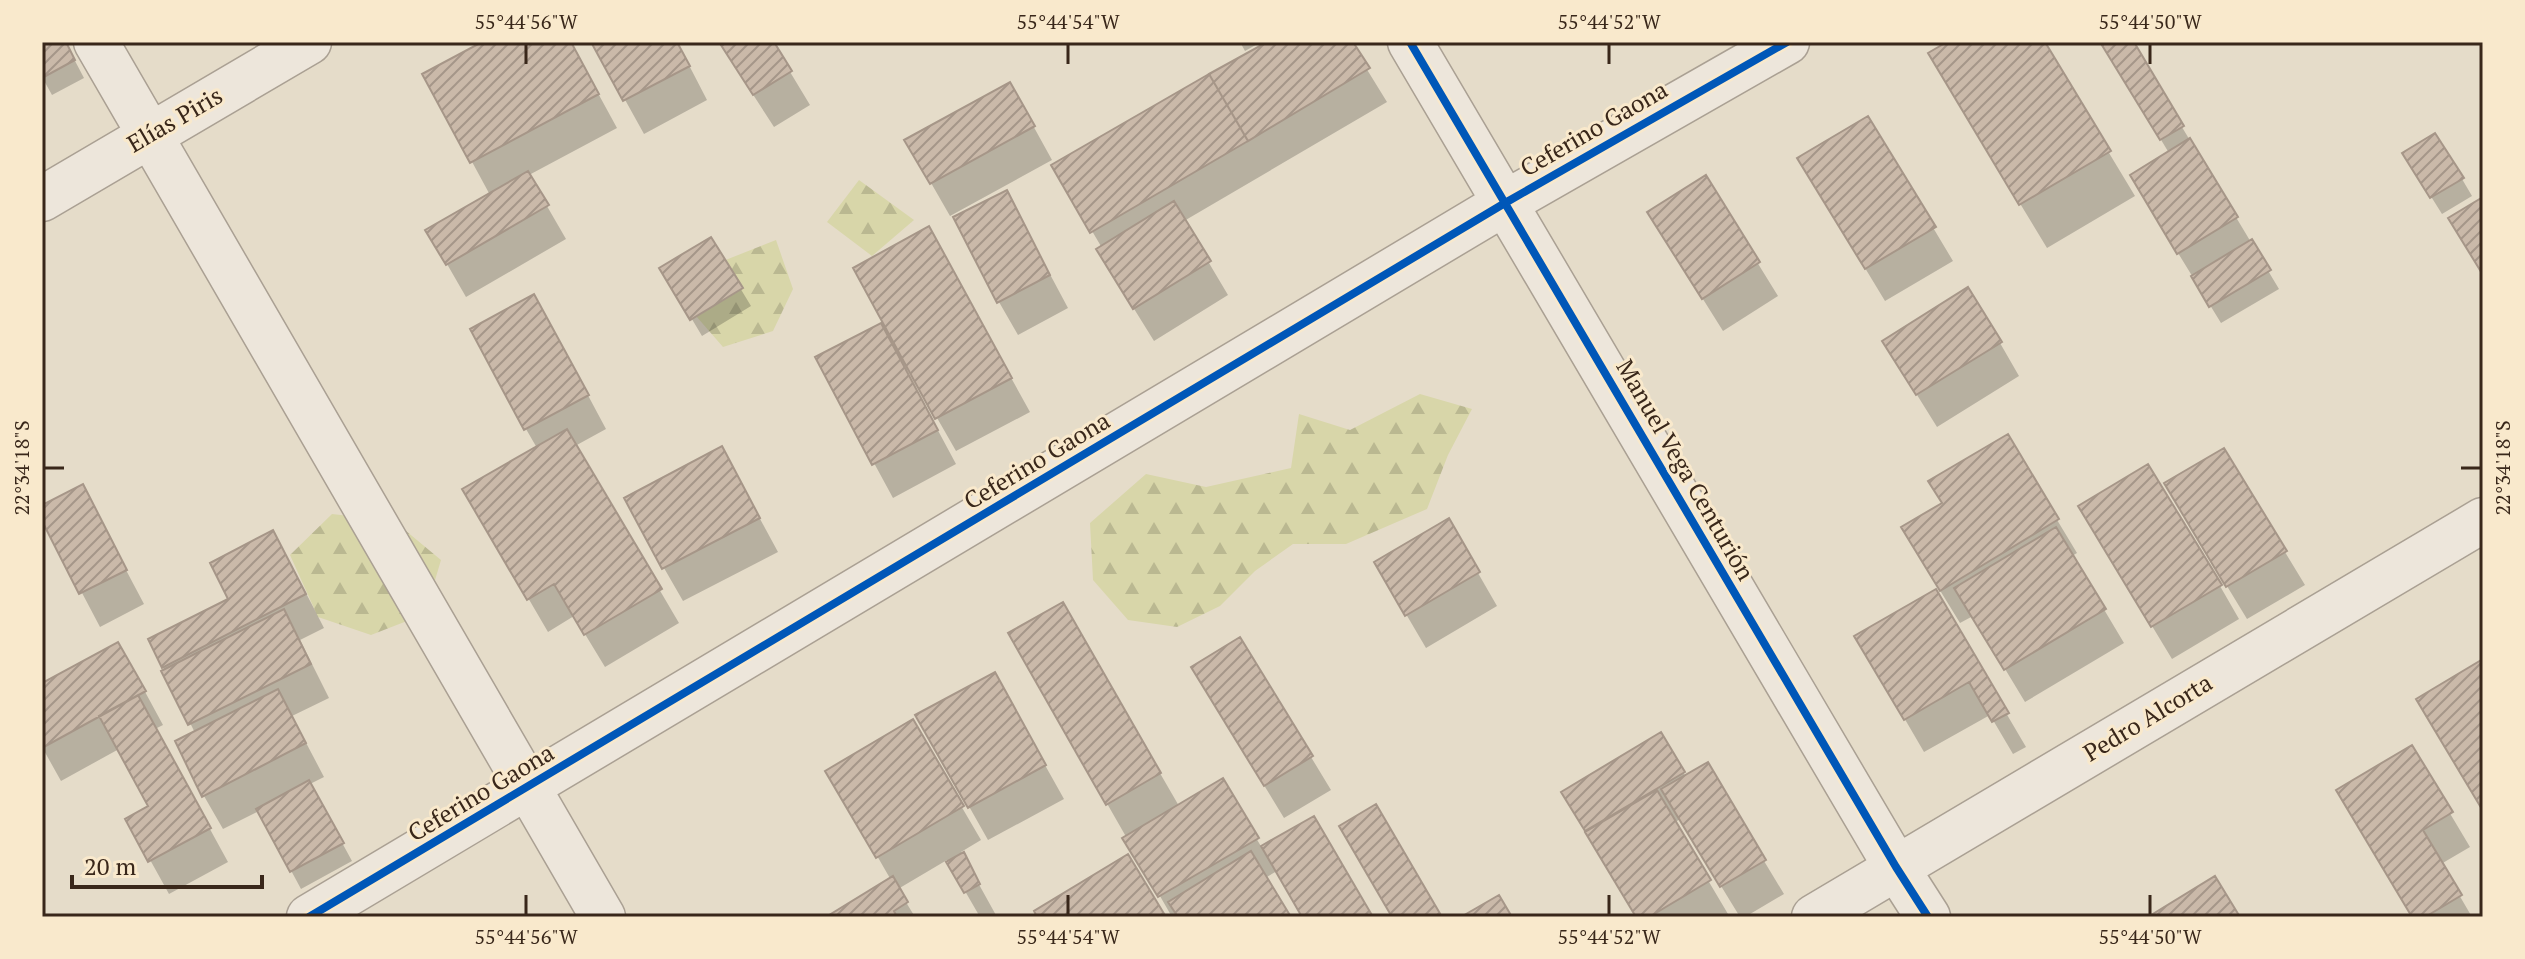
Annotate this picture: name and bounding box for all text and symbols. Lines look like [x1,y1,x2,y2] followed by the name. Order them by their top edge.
[474,8,578,35] text: 55°44'56"W
[1016,8,1120,35] text: 55°44'54"W
[1557,8,1661,35] text: 55°44'52"W
[2098,8,2202,35] text: 55°44'50"W
[1514,73,1673,183] street label: Ceferino Gaona
[121,79,228,159] street label: Elías Piris
[1609,353,1762,586] street label: Manuel Vega Centurión
[958,404,1115,516] street label: Ceferino Gaona
[8,420,35,516] text: 22°34'18"S
[2489,420,2516,516] text: 22°34'18"S
[2077,666,2218,768] street label: Pedro Alcorta
[402,736,559,848] street label: Ceferino Gaona
[72,839,262,889] scale bar
[84,850,136,882] text: 20 m
[474,923,578,950] text: 55°44'56"W
[1016,923,1120,950] text: 55°44'54"W
[1557,923,1661,950] text: 55°44'52"W
[2098,923,2202,950] text: 55°44'50"W

